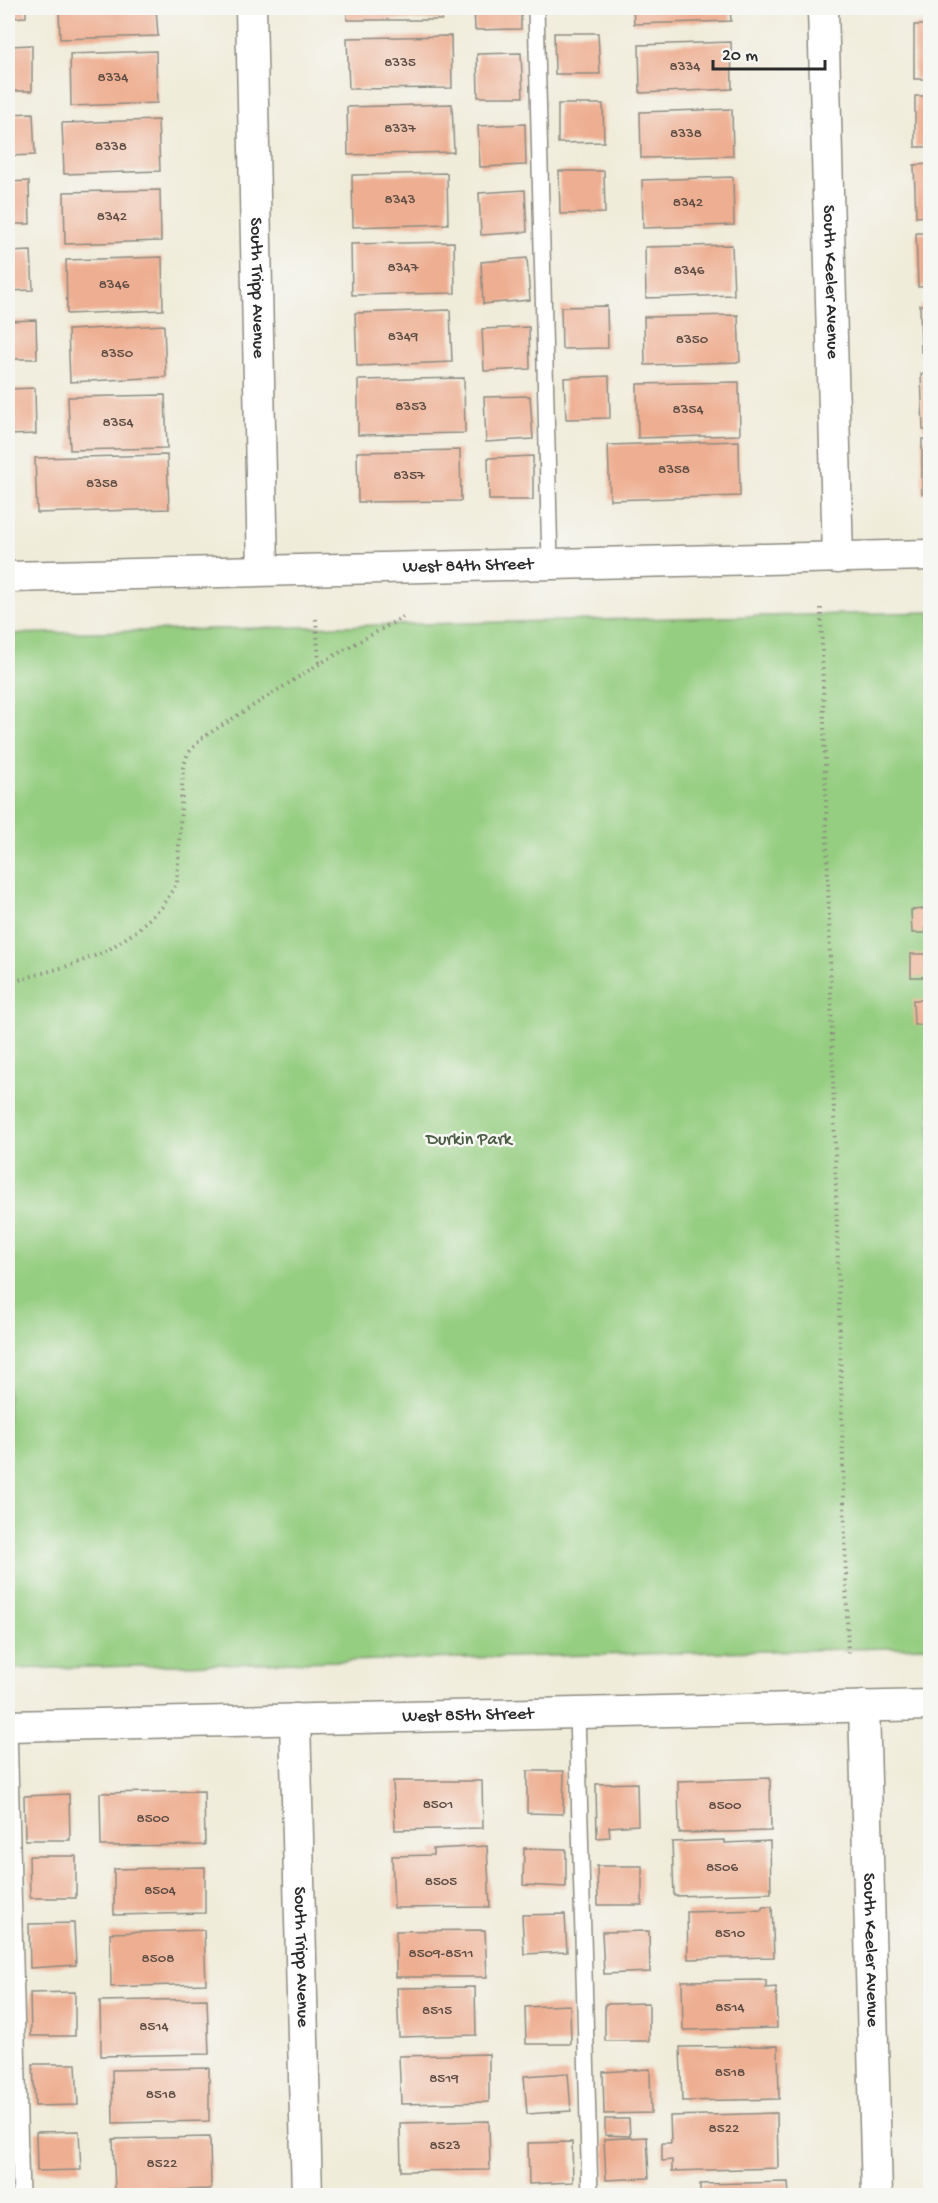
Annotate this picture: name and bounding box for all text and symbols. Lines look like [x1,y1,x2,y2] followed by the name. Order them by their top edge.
[713,33,826,71] scale bar
[722,46,758,67] text: 20 m
[384,54,416,72] house number: 8335
[670,58,700,76] house number: 8334
[98,69,128,87] house number: 8334
[384,120,417,138] house number: 8337
[670,125,702,143] house number: 8338
[95,138,127,156] house number: 8338
[385,191,416,209] house number: 8343
[673,194,703,212] house number: 8342
[818,205,843,360] street label: South Keeler Avenue
[97,208,127,226] house number: 8342
[245,217,269,359] street label: South Tripp Avenue
[388,259,420,277] house number: 8347
[674,262,705,280] house number: 8346
[99,276,130,294] house number: 8346
[388,328,419,346] house number: 8349
[676,331,709,349] house number: 8350
[101,345,134,363] house number: 8350
[395,398,427,416] house number: 8353
[673,401,704,419] house number: 8354
[103,414,134,432] house number: 8354
[658,461,690,479] house number: 8358
[393,467,426,485] house number: 8357
[86,475,118,493] house number: 8358
[402,554,535,578] street label: West 84th Street
[425,1130,514,1151] park label: Durkin Park
[402,1703,536,1728] street label: West 85th Street
[423,1796,453,1814] house number: 8501
[708,1797,742,1815] house number: 8500
[136,1810,170,1828] house number: 8500
[706,1859,739,1877] house number: 8506
[425,1873,457,1891] house number: 8505
[858,1873,883,2028] street label: South Keeler Avenue
[144,1882,176,1900] house number: 8504
[289,1886,313,2028] street label: South Tripp Avenue
[715,1925,746,1943] house number: 8510
[408,1945,474,1963] house number: 8509-8511
[142,1950,174,1968] house number: 8508
[715,1999,745,2017] house number: 8514
[422,2002,452,2020] house number: 8515
[139,2018,169,2036] house number: 8514
[715,2064,745,2082] house number: 8518
[429,2070,459,2088] house number: 8519
[146,2086,176,2104] house number: 8518
[709,2120,739,2138] house number: 8522
[429,2137,461,2155] house number: 8523
[147,2155,177,2173] house number: 8522

